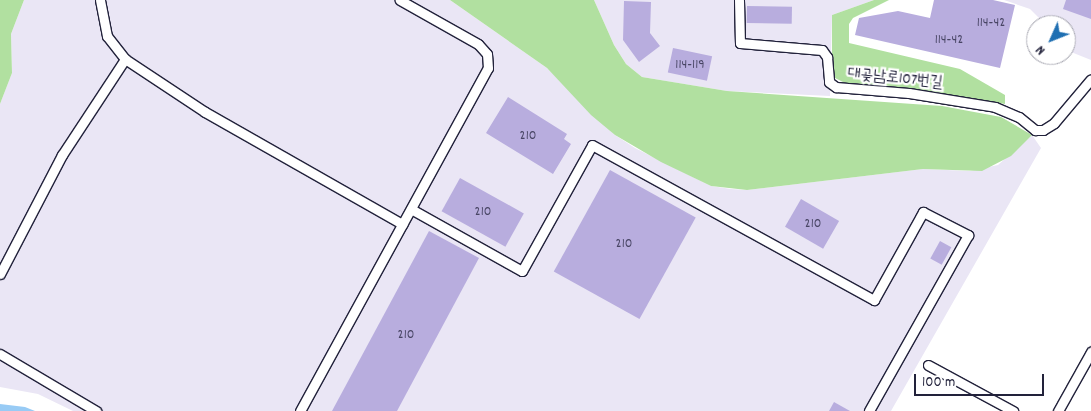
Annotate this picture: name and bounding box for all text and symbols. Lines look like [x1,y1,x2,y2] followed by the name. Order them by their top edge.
[977,15,1005,31] house number: 114-42
[1026,15,1076,65] north arrow
[935,32,963,48] house number: 114-42
[1031,40,1051,59] text: N
[675,57,705,73] house number: 114-119
[846,64,944,94] street label: 대곶남로107번길
[520,128,536,144] house number: 210
[475,204,491,220] house number: 210
[805,216,821,232] house number: 210
[616,236,632,252] house number: 210
[398,327,414,343] house number: 210
[916,364,1046,396] scale bar
[922,372,955,394] text: 100 m

